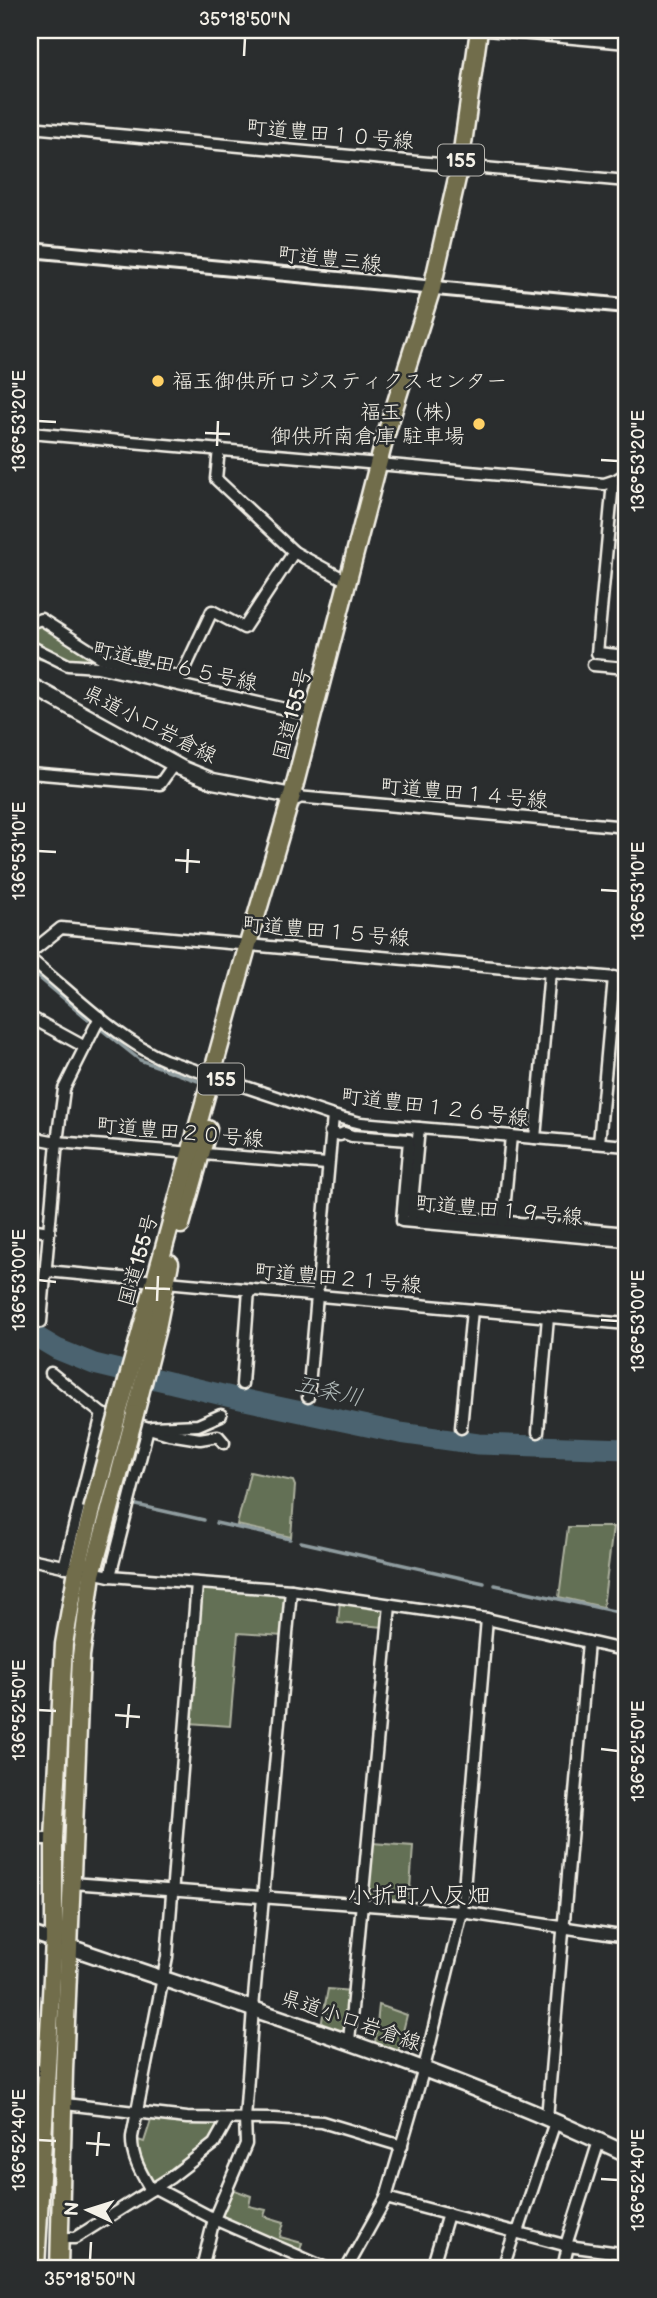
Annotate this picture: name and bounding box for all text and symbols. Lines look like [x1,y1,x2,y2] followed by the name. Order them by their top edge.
[199,9,291,30] text: 35°18'50"N
[245,115,415,154] street label: 町道豊田１０号線
[438,144,484,176] road number: 155
[276,242,383,277] street label: 町道豊三線
[172,369,507,394] place label: 福玉御供所ロジスティクスセンター
[9,370,30,472] text: 136°53'20"E
[150,373,166,389] marker: 福玉御供所ロジスティクスセンター
[270,400,465,449] place label: 福玉（株） 御供所南倉庫 駐車場
[628,410,649,512] text: 136°53'20"E
[471,416,487,432] marker: 福玉（株） 御供所南倉庫 駐車場
[90,637,260,696] street label: 町道豊田６５号線
[268,665,317,763] street label: 国道155号
[79,680,221,769] street label: 県道小口岩倉線
[379,774,549,813] street label: 町道豊田１４号線
[9,802,30,900] text: 136°53'10"E
[628,842,649,940] text: 136°53'10"E
[241,912,411,951] street label: 町道豊田１５号線
[198,1064,244,1094] road number: 155
[340,1084,530,1131] street label: 町道豊田１２６号線
[95,1113,265,1152] street label: 町道豊田２０号線
[414,1191,584,1230] street label: 町道豊田１９号線
[113,1211,164,1309] street label: 国道155号
[9,1229,30,1331] text: 136°53'00"E
[253,1259,423,1298] street label: 町道豊田２１号線
[628,1270,649,1372] text: 136°53'00"E
[292,1370,366,1412] water label: 五条川
[9,1659,30,1761] text: 136°52'50"E
[628,1700,649,1802] text: 136°52'50"E
[347,1881,491,1910] district label: 小折町八反畑
[277,1985,424,2056] street label: 県道小口岩倉線
[9,2089,30,2191] text: 136°52'40"E
[628,2129,649,2231] text: 136°52'40"E
[52,2176,122,2246] north arrow
[61,2201,85,2217] text: N
[44,2269,136,2290] text: 35°18'50"N

